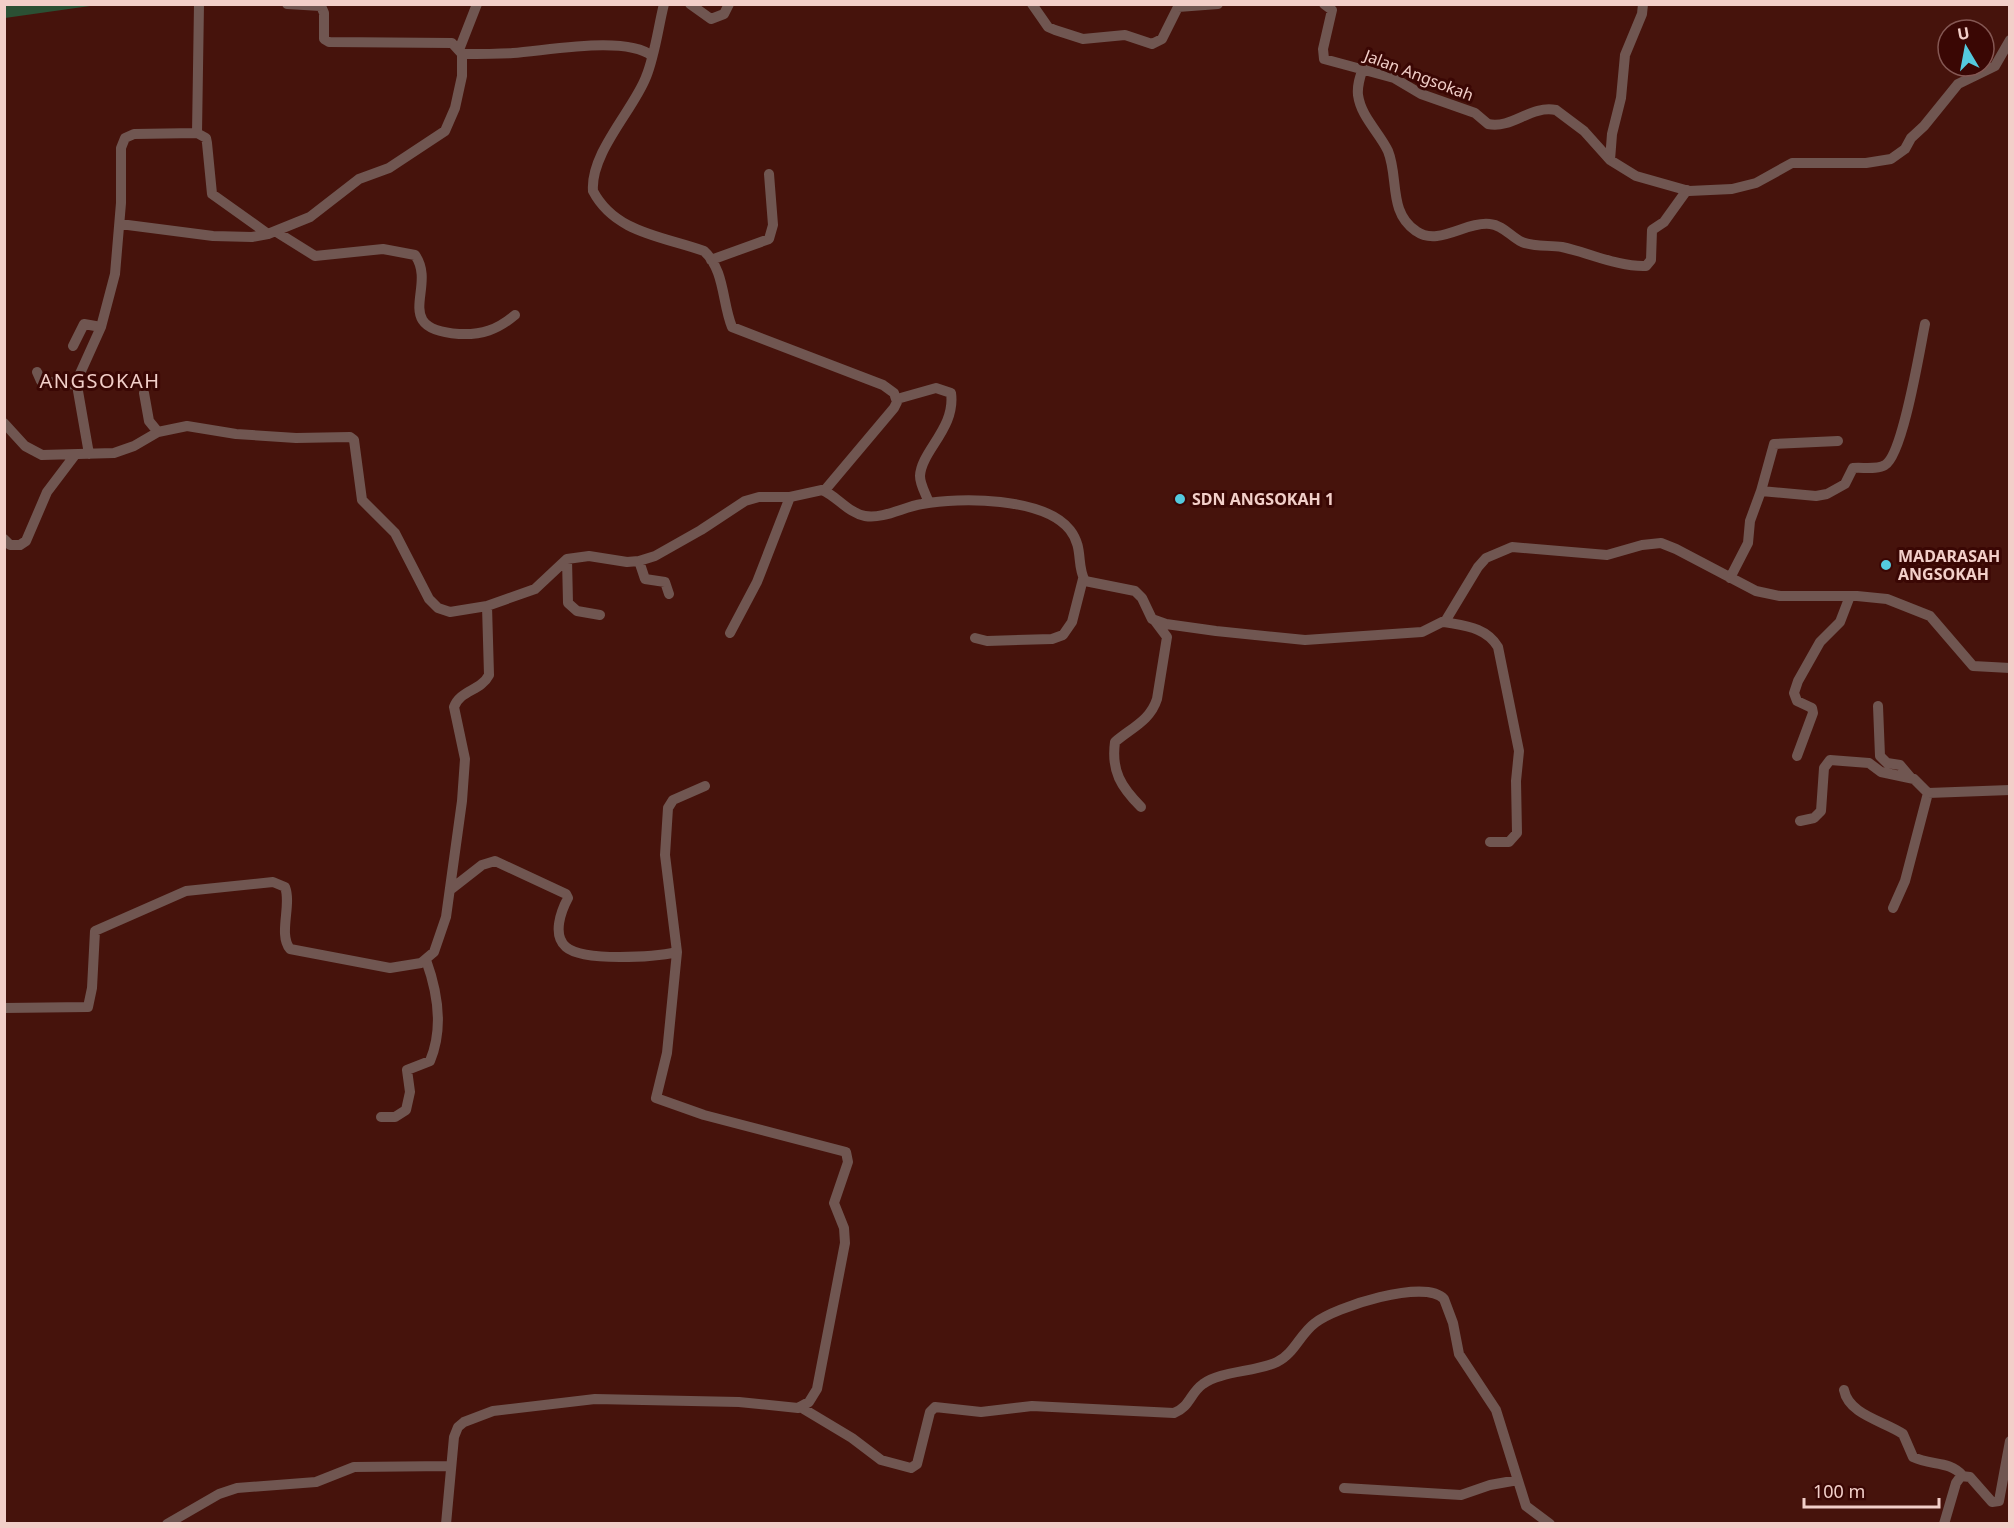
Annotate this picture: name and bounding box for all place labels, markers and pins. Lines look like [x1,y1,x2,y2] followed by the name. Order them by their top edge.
[1192,488,1334,510] place label: SDN ANGSOKAH 1
[1173,492,1187,506] marker: SDN ANGSOKAH 1
[1898,545,2000,585] place label: MADARASAH ANGSOKAH
[1879,558,1893,572] marker: MADARASAH ANGSOKAH

